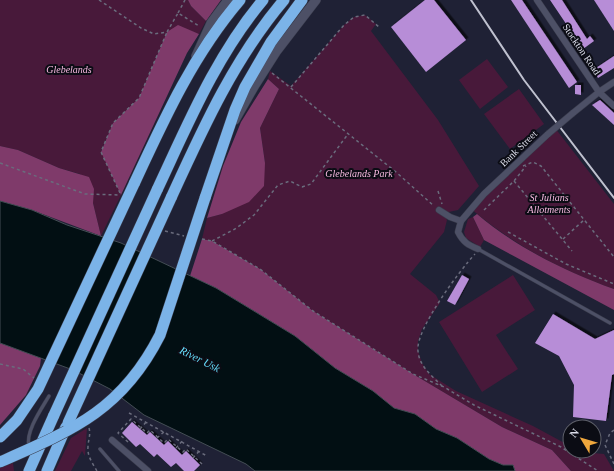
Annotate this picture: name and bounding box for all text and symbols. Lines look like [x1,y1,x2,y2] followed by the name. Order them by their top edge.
[560,22,603,77] street label: Stockton Road
[46,64,92,75] park label: Glebelands
[498,128,539,169] street label: Bank Street
[325,168,393,179] park label: Glebelands Park
[527,192,570,215] park label: St Julians Allotments
[177,343,223,375] water label: River Usk
[562,419,602,459] north arrow
[567,426,581,440] text: N

